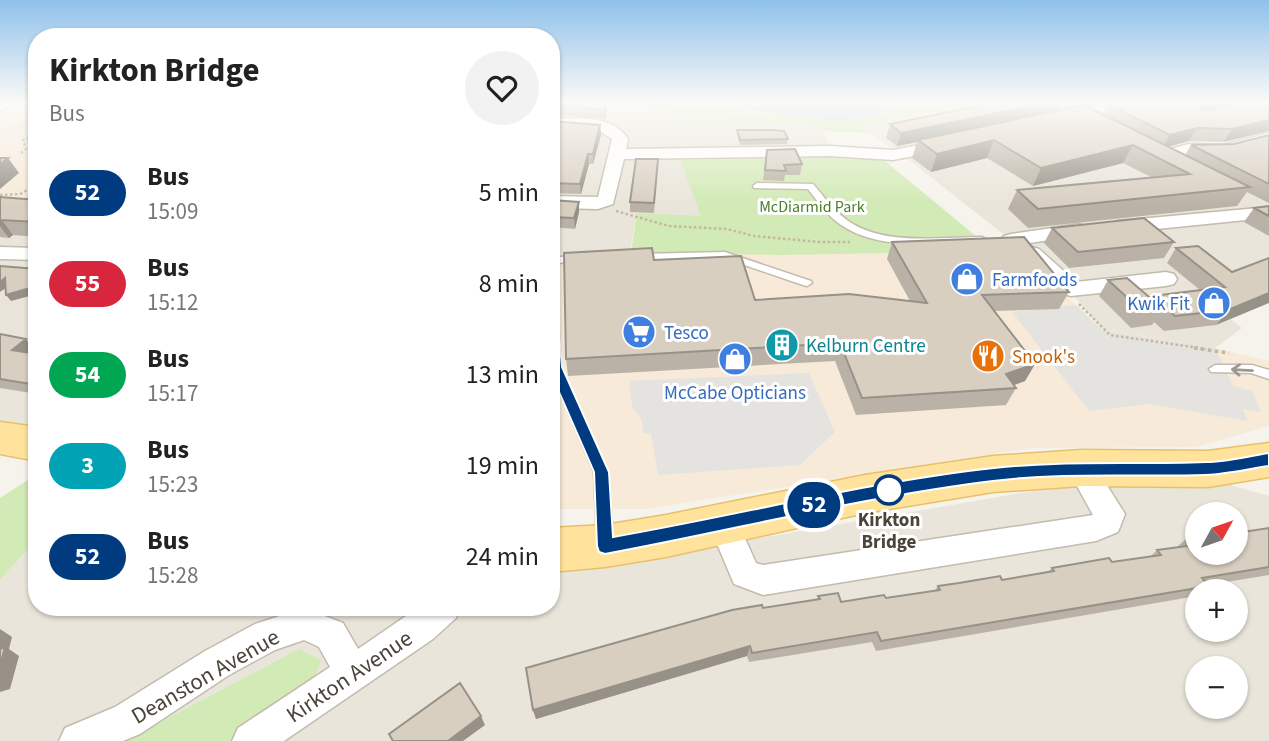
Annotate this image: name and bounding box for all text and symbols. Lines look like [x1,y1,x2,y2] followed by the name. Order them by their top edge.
[49,47,260,94] text: Kirkton Bridge
[465,51,539,125] button: heart
[49,97,85,130] text: Bus
[147,158,189,195] text: Bus
[479,174,539,211] text: 5 min
[75,175,100,210] text: 52
[147,195,198,228] text: 15:09
[759,196,865,218] park label: McDiarmid Park
[147,249,189,286] text: Bus
[948,260,986,298] shop icon: Farmfoods
[479,265,539,302] text: 8 min
[75,266,100,301] text: 55
[992,267,1077,294] place label: Farmfoods
[1195,284,1233,322] shop icon: Kwik Fit
[147,286,198,319] text: 15:12
[1127,291,1191,318] place label: Kwik Fit
[620,313,658,351] supermarket icon: Tesco
[664,320,709,347] place label: Tesco
[763,326,801,364] building icon: Kelburn Centre
[806,333,926,360] place label: Kelburn Centre
[969,337,1007,375] restaurant icon: Snook's
[147,340,189,377] text: Bus
[716,340,754,378] shop icon: McCabe Opticians
[1012,344,1075,371] place label: Snook's
[466,356,539,393] text: 13 min
[75,357,100,392] text: 54
[1231,363,1254,376] one-way arrow
[147,377,198,410] text: 15:17
[664,380,806,407] place label: McCabe Opticians
[147,431,189,468] text: Bus
[466,447,539,484] text: 19 min
[81,448,94,483] text: 3
[147,468,198,501] text: 15:23
[874,475,904,505] marker: Kirkton Bridge
[782,482,846,528] line badge: 52
[801,487,827,522] text: 52
[1185,502,1248,565] north arrow
[1185,502,1248,719] map controls
[858,507,920,556] place label: Kirkton Bridge
[147,522,189,559] text: Bus
[466,538,539,575] text: 24 min
[75,539,100,574] text: 52
[147,559,198,592] text: 15:28
[1185,579,1248,642] button: +
[125,620,286,732] street label: Deanston Avenue
[280,622,419,731] street label: Kirkton Avenue
[1185,656,1248,719] button: −

